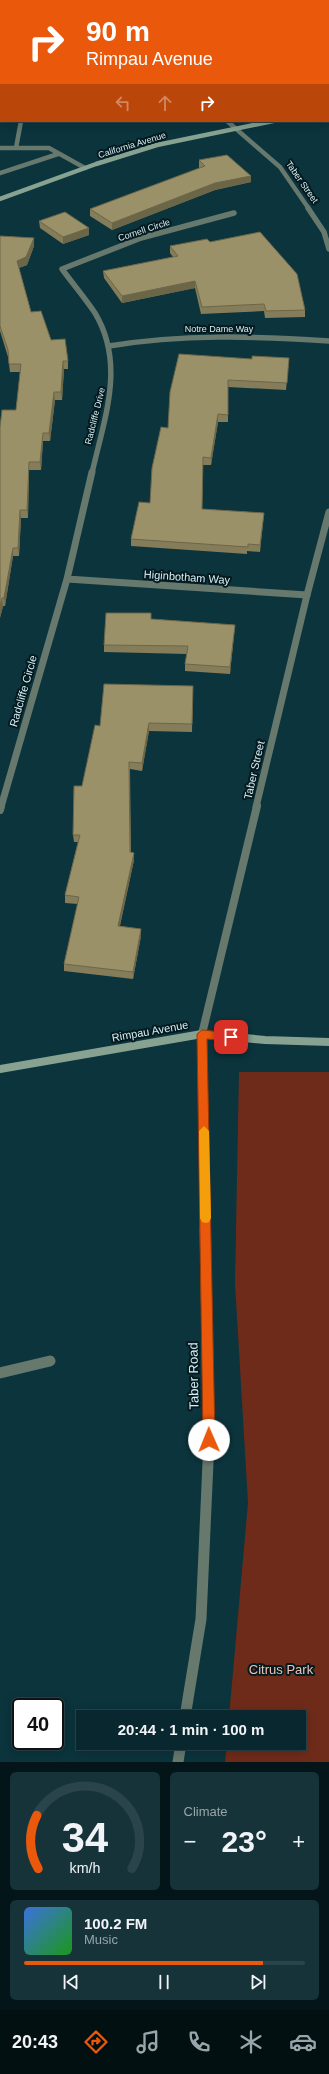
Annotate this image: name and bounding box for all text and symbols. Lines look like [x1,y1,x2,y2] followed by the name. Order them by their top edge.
[20,16,72,68] icon: right
[86,16,150,47] text: 90 m
[86,49,213,69] text: Rimpau Avenue
[112,92,134,114] icon: left
[154,92,176,114] icon: ahead
[196,92,218,114] icon: right
[97,130,167,160] street label: California Avenue
[284,159,320,205] street label: Taber Street
[117,217,171,243] street label: Cornell Circle
[185,324,254,334] street label: Notre Dame Way
[83,386,107,446] street label: Radcliffe Drive
[143,568,231,586] street label: Higinbotham Way
[7,654,39,728] street label: Radcliffe Circle
[241,739,267,801] street label: Taber Street
[111,1018,189,1044] street label: Rimpau Avenue
[214,1020,248,1054] pin
[220,1026,242,1048] icon: arrive
[185,1342,202,1410] street label: Taber Road
[188,1419,230,1461] position arrow
[249,1662,314,1677] park label: Citrus Park
[12,1698,64,1750] speed limit sign: 40
[118,1721,264,1738] text: 20:44 · 1 min · 100 m
[184,1804,228,1819] text: Climate
[62,1814,108,1861] text: 34
[222,1825,267,1858] text: 23°
[184,1829,196,1854] text: −
[292,1829,305,1854] text: +
[69,1860,100,1876] text: km/h
[84,1915,147,1932] text: 100.2 FM
[84,1932,118,1947] text: Music
[60,1971,82,1993] icon: previous
[153,1971,175,1993] icon: pause
[247,1971,269,1993] icon: next
[82,2028,110,2056] icon: directions
[134,2028,162,2056] icon: music
[185,2028,213,2056] icon: phone
[237,2028,265,2056] icon: climate
[289,2028,317,2056] icon: car
[12,2032,58,2052] text: 20:43

